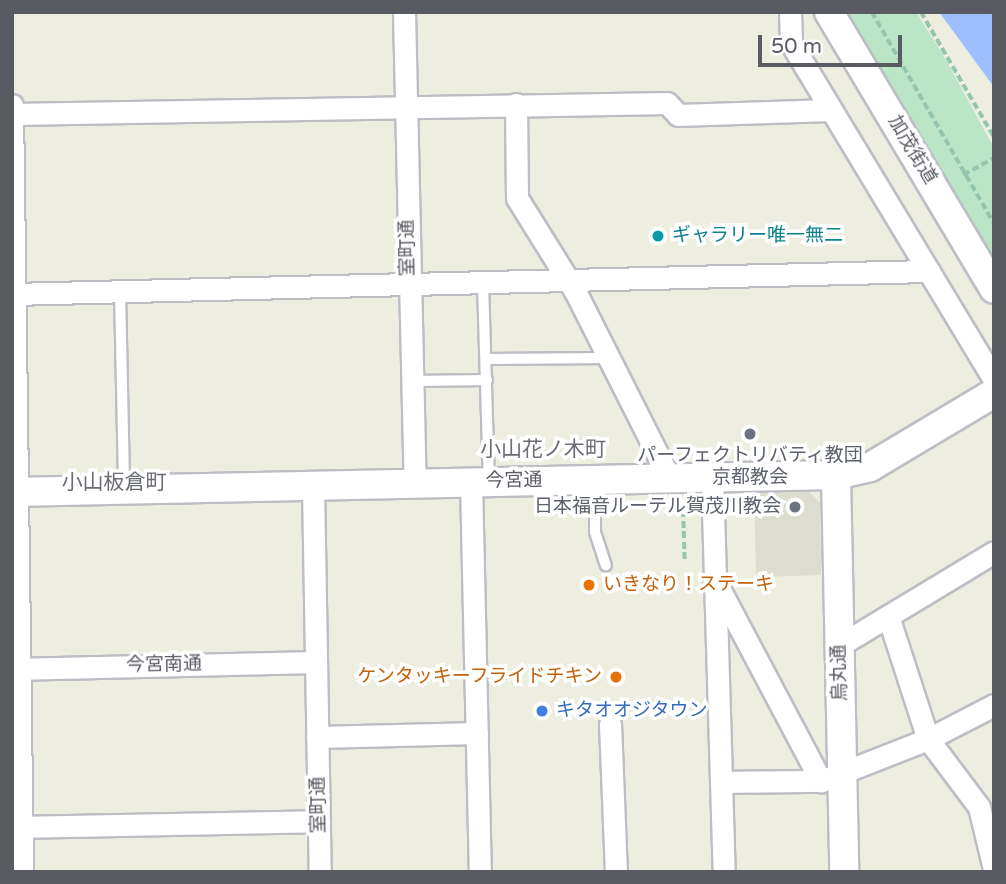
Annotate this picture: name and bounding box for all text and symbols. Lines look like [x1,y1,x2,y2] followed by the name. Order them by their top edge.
[761,21,904,65] scale bar
[771,34,822,59] text: 50 m
[883,112,941,188] street label: 加茂街道
[396,219,420,277] street label: 室町通
[672,225,843,247] place label: ギャラリー唯一無二
[650,228,666,244] marker: ギャラリー唯一無二
[742,426,758,442] marker: パーフェクトリバティ教団 京都教会
[480,437,606,463] district label: 小山花ノ木町
[636,445,864,489] place label: パーフェクトリバティ教団 京都教会
[485,469,543,493] street label: 今宮通
[62,470,166,496] district label: 小山板倉町
[534,496,781,518] place label: 日本福音ルーテル賀茂川教会
[787,499,803,515] marker: 日本福音ルーテル賀茂川教会
[603,574,774,596] place label: いきなり！ステーキ
[581,577,597,593] marker: いきなり！ステーキ
[828,644,852,702] street label: 烏丸通
[126,653,202,677] street label: 今宮南通
[355,666,602,688] place label: ケンタッキーフライドチキン
[608,669,624,685] marker: ケンタッキーフライドチキン
[556,700,708,722] place label: キタオオジタウン
[534,703,550,719] marker: キタオオジタウン
[307,776,331,834] street label: 室町通

